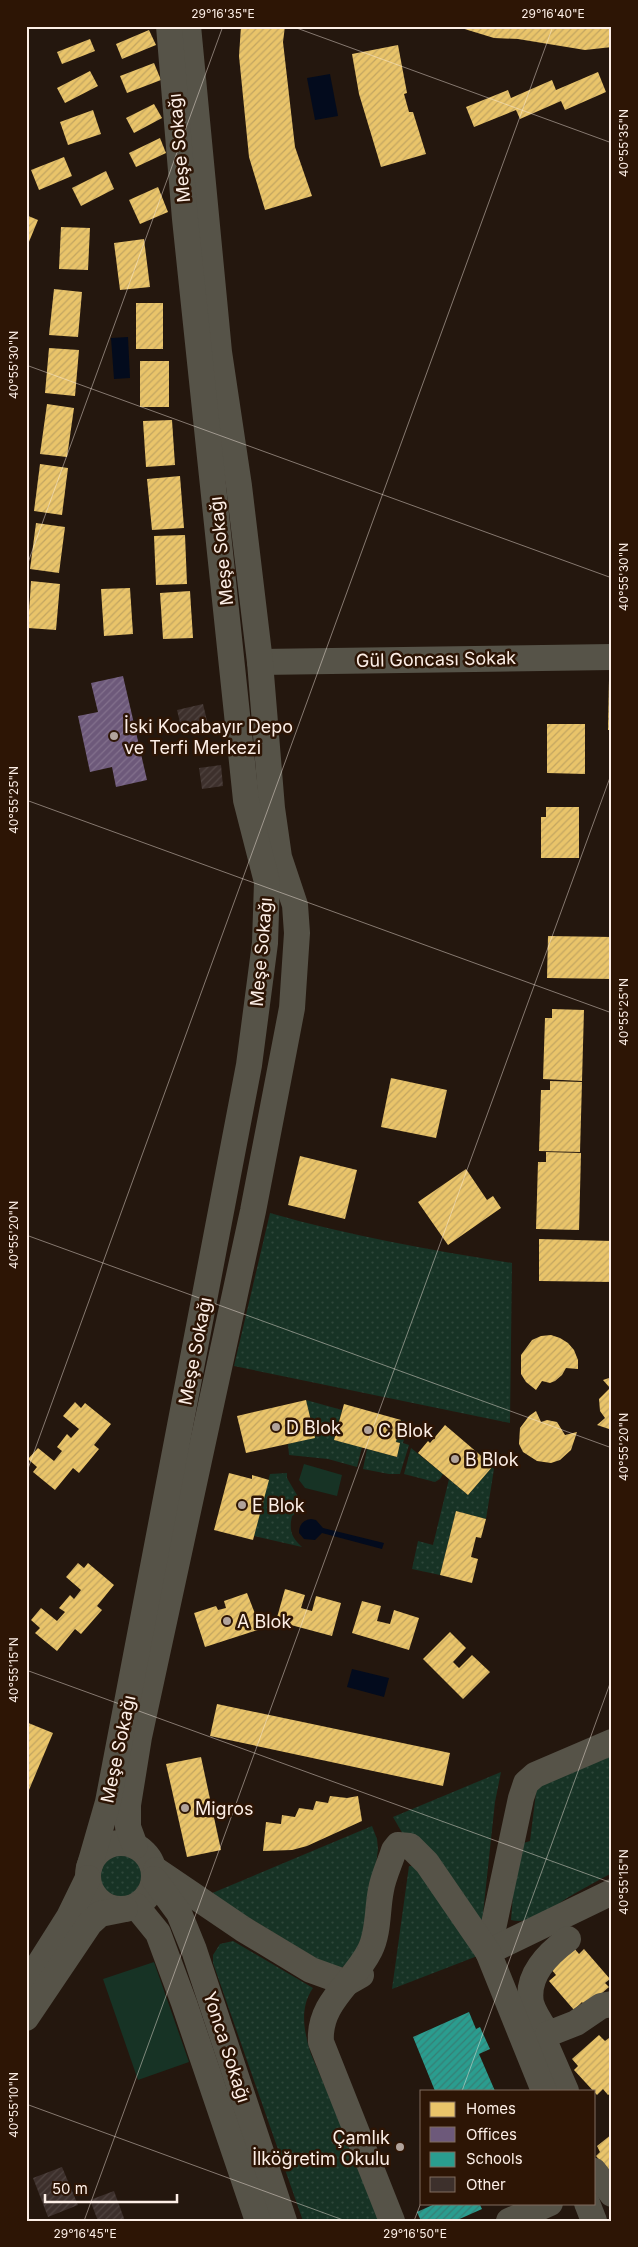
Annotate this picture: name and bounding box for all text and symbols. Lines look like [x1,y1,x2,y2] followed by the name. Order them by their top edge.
[191,6,255,21] text: 29°16'35"E
[521,6,585,21] text: 29°16'40"E
[164,93,194,203] street label: Meşe Sokağı
[616,109,631,177] text: 40°55'35"N
[6,331,21,399] text: 40°55'30"N
[205,495,237,607] street label: Meşe Sokağı
[616,543,631,611] text: 40°55'30"N
[356,647,516,671] street label: Gül Goncası Sokak
[124,715,293,758] place label: İski Kocabayır Depo ve Terfi Merkezi
[108,730,120,742] marker: İski Kocabayır Depo ve Terfi Merkezi
[6,766,21,834] text: 40°55'25"N
[246,897,276,1007] street label: Meşe Sokağı
[616,978,631,1046] text: 40°55'25"N
[6,1201,21,1269] text: 40°55'20"N
[174,1295,216,1407] street label: Meşe Sokağı
[616,1413,631,1481] text: 40°55'20"N
[286,1417,341,1438] place label: D Blok
[378,1420,433,1441] place label: C Blok
[270,1421,282,1433] marker: D Blok
[362,1424,374,1436] marker: C Blok
[465,1449,519,1470] place label: B Blok
[449,1453,461,1465] marker: B Blok
[252,1495,305,1516] place label: E Blok
[236,1499,248,1511] marker: E Blok
[237,1611,291,1632] place label: A Blok
[221,1615,233,1627] marker: A Blok
[6,1637,21,1703] text: 40°55'15"N
[96,1693,140,1805] street label: Meşe Sokağı
[195,1798,253,1819] place label: Migros
[179,1802,191,1814] marker: Migros
[616,1849,631,1915] text: 40°55'15"N
[199,1989,255,2105] street label: Yonca Sokağı
[6,2072,21,2138] text: 40°55'10"N
[420,2090,596,2204] legend
[466,2099,516,2118] text: Homes
[466,2125,517,2144] text: Offices
[252,2127,390,2169] place label: Çamlık İlköğretim Okulu
[394,2141,406,2153] marker: Çamlık İlköğretim Okulu
[466,2149,523,2168] text: Schools
[45,2172,178,2204] scale bar
[466,2175,506,2194] text: Other
[52,2179,88,2198] text: 50 m
[53,2226,117,2241] text: 29°16'45"E
[383,2226,447,2241] text: 29°16'50"E

